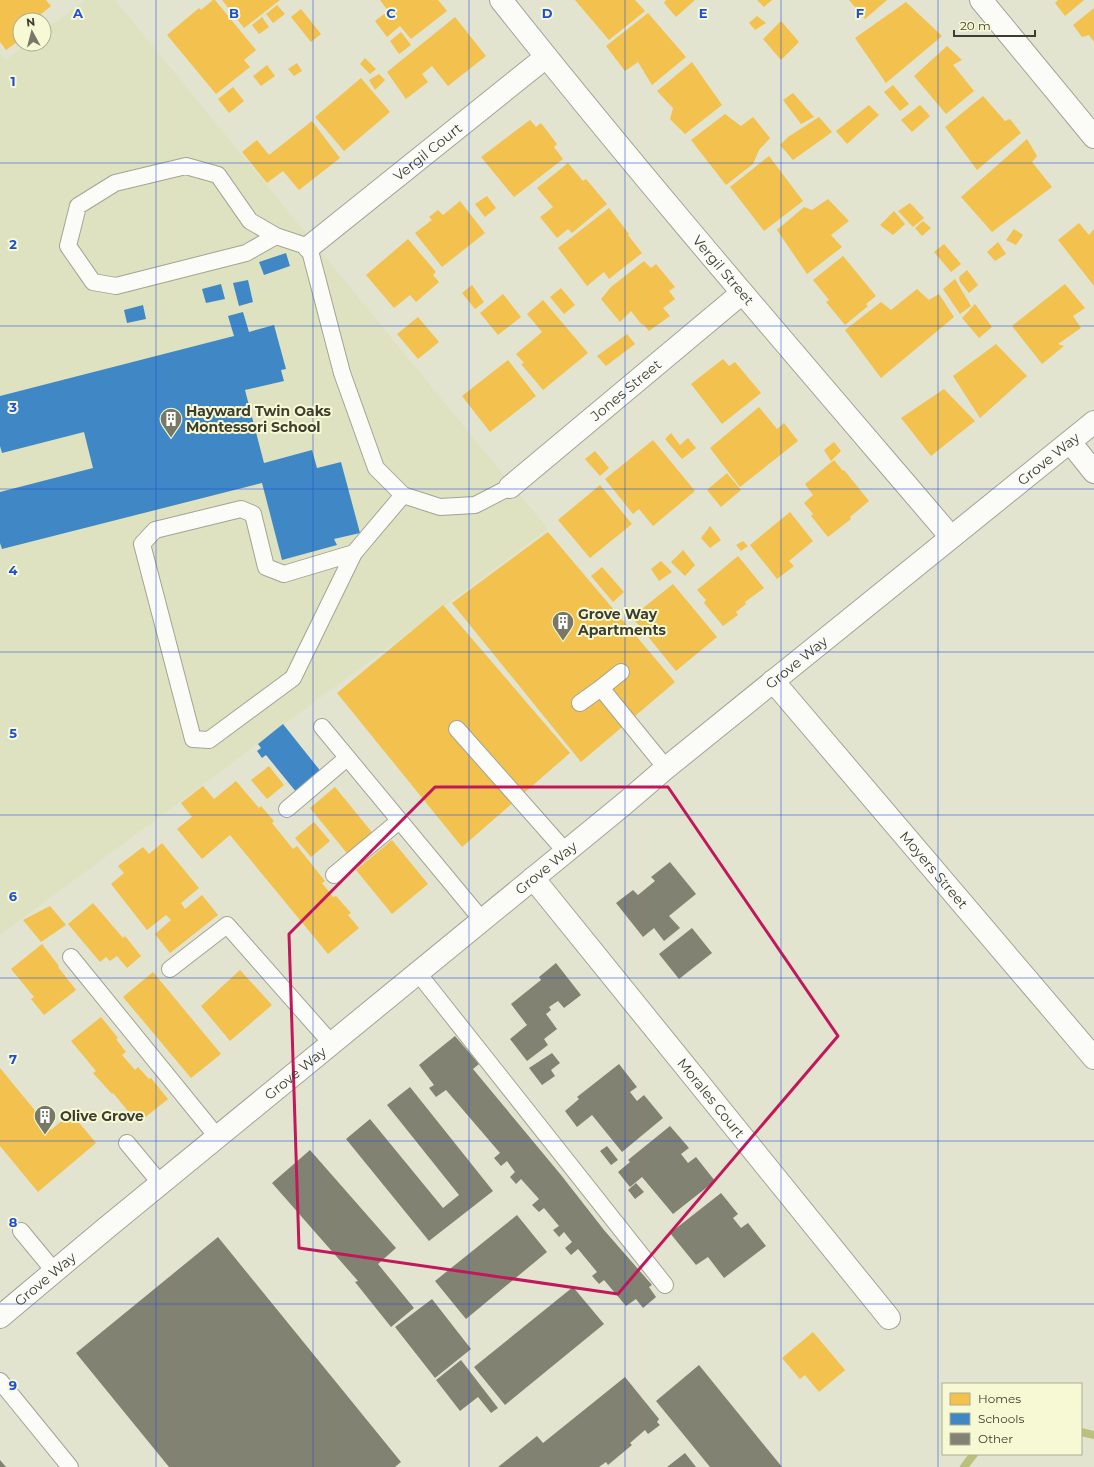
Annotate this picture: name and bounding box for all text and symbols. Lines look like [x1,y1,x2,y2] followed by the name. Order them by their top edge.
[72,5,84,21] text: A
[229,5,239,21] text: B
[386,5,396,21] text: C
[542,5,553,21] text: D
[699,5,708,21] text: E
[856,5,864,21] text: F
[12,12,52,52] north arrow
[954,12,1035,38] scale bar
[26,15,36,30] text: N
[960,18,991,33] text: 20 m
[10,73,16,89] text: 1
[390,119,466,185] street label: Vergil Court
[689,232,758,309] street label: Vergil Street
[9,236,17,252] text: 2
[586,355,665,425] street label: Jones Street
[8,399,17,415] text: 3
[186,402,332,436] place label: Hayward Twin Oaks Montessori School
[158,406,184,439] building icon: Hayward Twin Oaks Montessori School
[1014,428,1084,489] street label: Grove Way
[9,562,18,578] text: 4
[577,605,667,639] place label: Grove Way Apartments
[550,609,576,642] building icon: Grove Way Apartments
[762,632,832,693] street label: Grove Way
[9,725,17,741] text: 5
[896,827,972,913] street label: Moyers Street
[511,837,581,899] street label: Grove Way
[9,888,18,904] text: 6
[261,1042,330,1104] street label: Grove Way
[9,1051,17,1067] text: 7
[673,1054,749,1142] street label: Morales Court
[32,1103,58,1136] building icon: Olive Grove
[60,1107,144,1125] place label: Olive Grove
[9,1214,18,1230] text: 8
[11,1248,80,1310] street label: Grove Way
[9,1377,17,1393] text: 9
[942,1383,1082,1455] legend
[978,1391,1021,1406] text: Homes
[978,1411,1024,1426] text: Schools
[978,1431,1013,1446] text: Other

